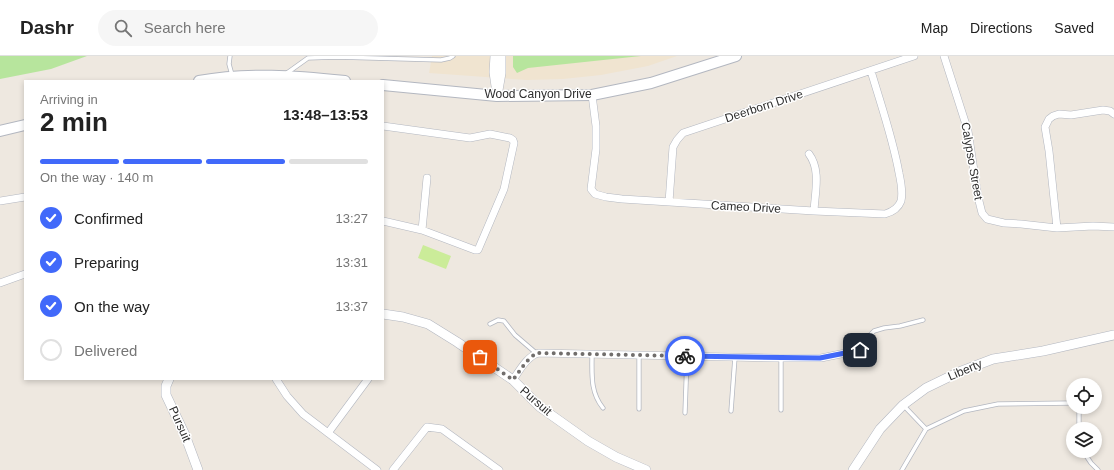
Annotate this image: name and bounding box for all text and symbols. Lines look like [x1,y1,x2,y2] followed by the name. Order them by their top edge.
[98,10,378,46] search box
[20,17,74,38] text: Dashr
[112,17,134,39] icon: search
[144,19,226,36] text: Search here
[921,20,948,36] text: Map
[970,20,1032,36] text: Directions
[1054,20,1094,36] text: Saved
[484,87,592,101] street label: Wood Canyon Drive
[723,87,805,125] street label: Deerborn Drive
[40,92,98,107] text: Arriving in
[283,106,368,123] text: 13:48–13:53
[40,107,108,137] text: 2 min
[958,121,986,202] street label: Calypso Street
[40,170,153,185] text: On the way · 140 m
[711,198,782,216] street label: Cameo Drive
[40,207,62,229] icon: check
[74,210,143,227] text: Confirmed
[335,211,368,226] text: 13:27
[40,251,62,273] icon: check
[74,254,139,271] text: Preparing
[335,255,368,270] text: 13:31
[40,295,62,317] icon: check
[74,298,150,315] text: On the way
[335,299,368,314] text: 13:37
[843,333,877,367] pin
[665,336,705,376] courier
[849,339,871,361] icon: home
[463,340,497,374] pin
[74,342,137,359] text: Delivered
[674,345,696,367] icon: bike
[469,346,491,368] icon: bag
[946,357,984,383] street label: Liberty
[1066,378,1102,458] map controls
[1066,378,1102,414] button: locate
[517,383,555,419] street label: Pursuit
[166,404,194,445] street label: Pursuit
[1066,422,1102,458] button: layers

